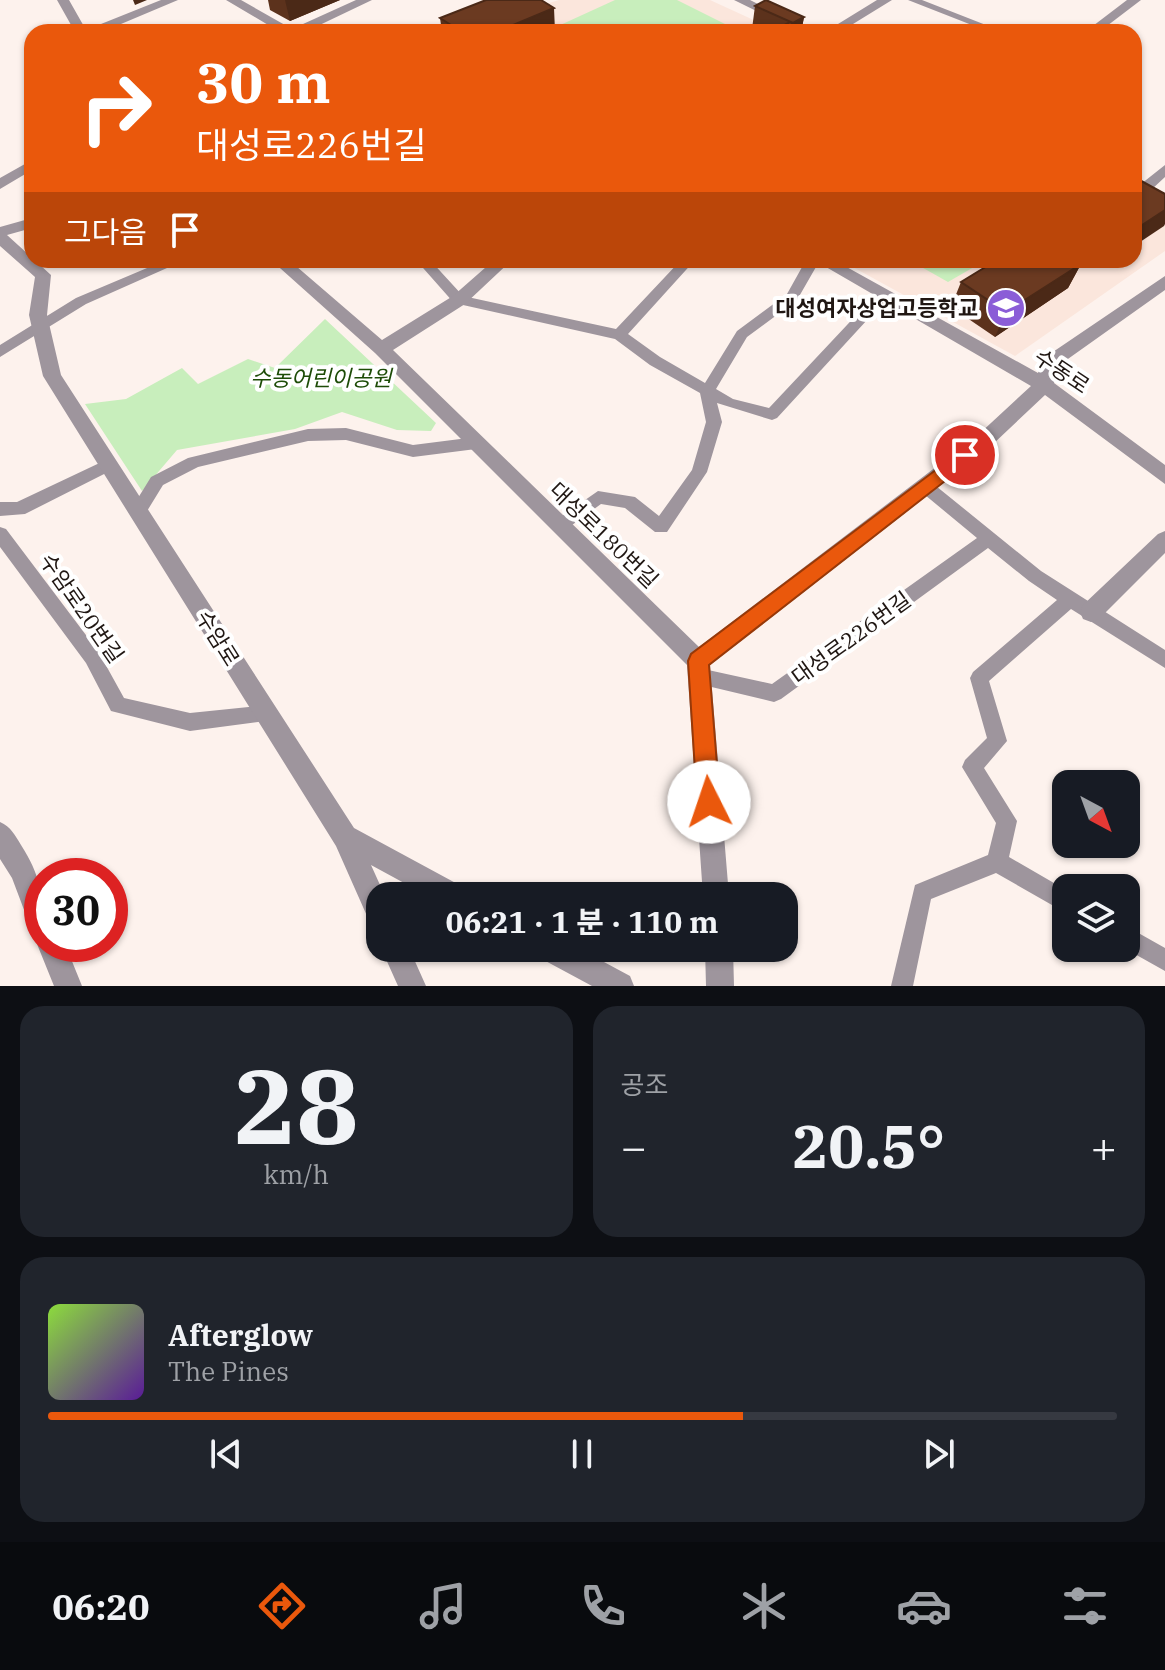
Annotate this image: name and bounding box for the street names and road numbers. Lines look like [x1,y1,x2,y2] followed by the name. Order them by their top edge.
[1029,342,1096,400] street label: 수동로
[544,475,665,594] street label: 대성로180번길
[34,547,131,668] street label: 수암로20번길
[785,584,916,691] street label: 대성로226번길
[190,604,247,671] street label: 수암로

